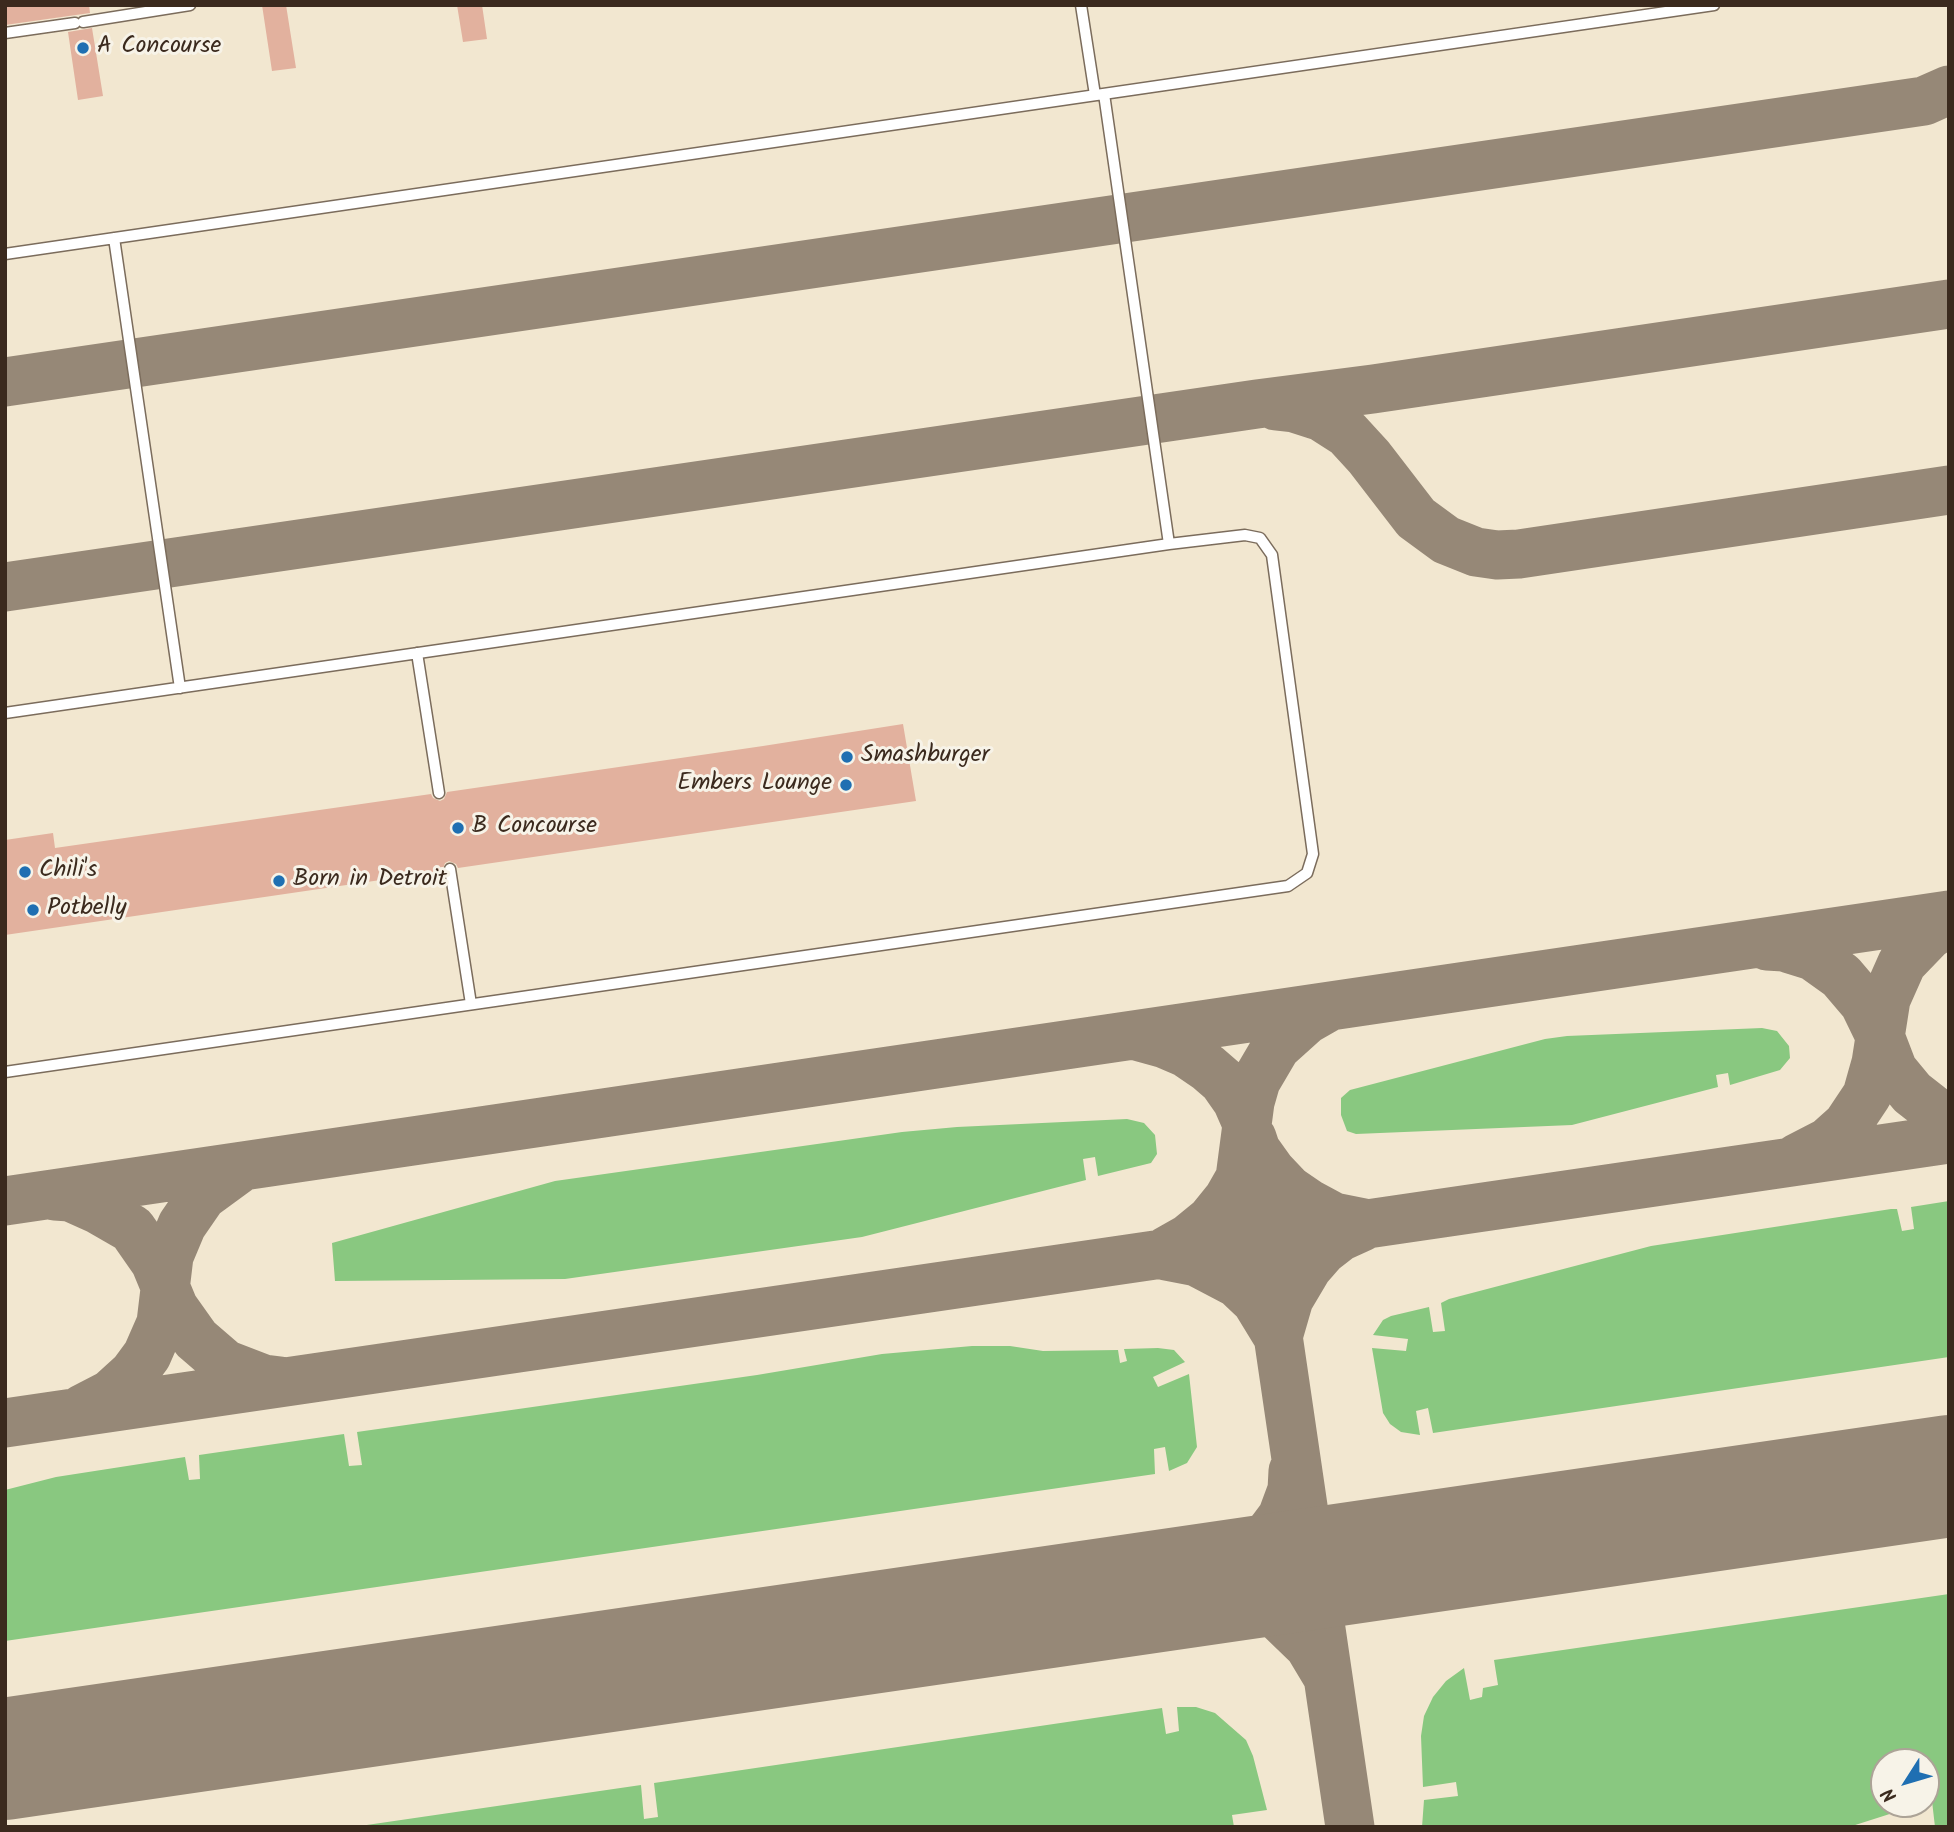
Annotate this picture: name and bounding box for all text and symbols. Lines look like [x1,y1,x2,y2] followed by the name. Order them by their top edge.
[97,34,221,62] place label: A Concourse
[75,40,91,56] marker: A Concourse
[861,743,989,771] place label: Smashburger
[839,749,855,765] marker: Smashburger
[677,771,832,799] place label: Embers Lounge
[838,777,854,793] marker: Embers Lounge
[472,814,597,842] place label: B Concourse
[450,820,466,836] marker: B Concourse
[39,858,97,886] place label: Chili's
[17,864,33,880] marker: Chili's
[293,867,447,895] place label: Born in Detroit
[271,873,287,889] marker: Born in Detroit
[47,896,127,924] place label: Potbelly
[25,902,41,918] marker: Potbelly
[1870,1748,1940,1818] north arrow
[1874,1781,1905,1808] text: N

